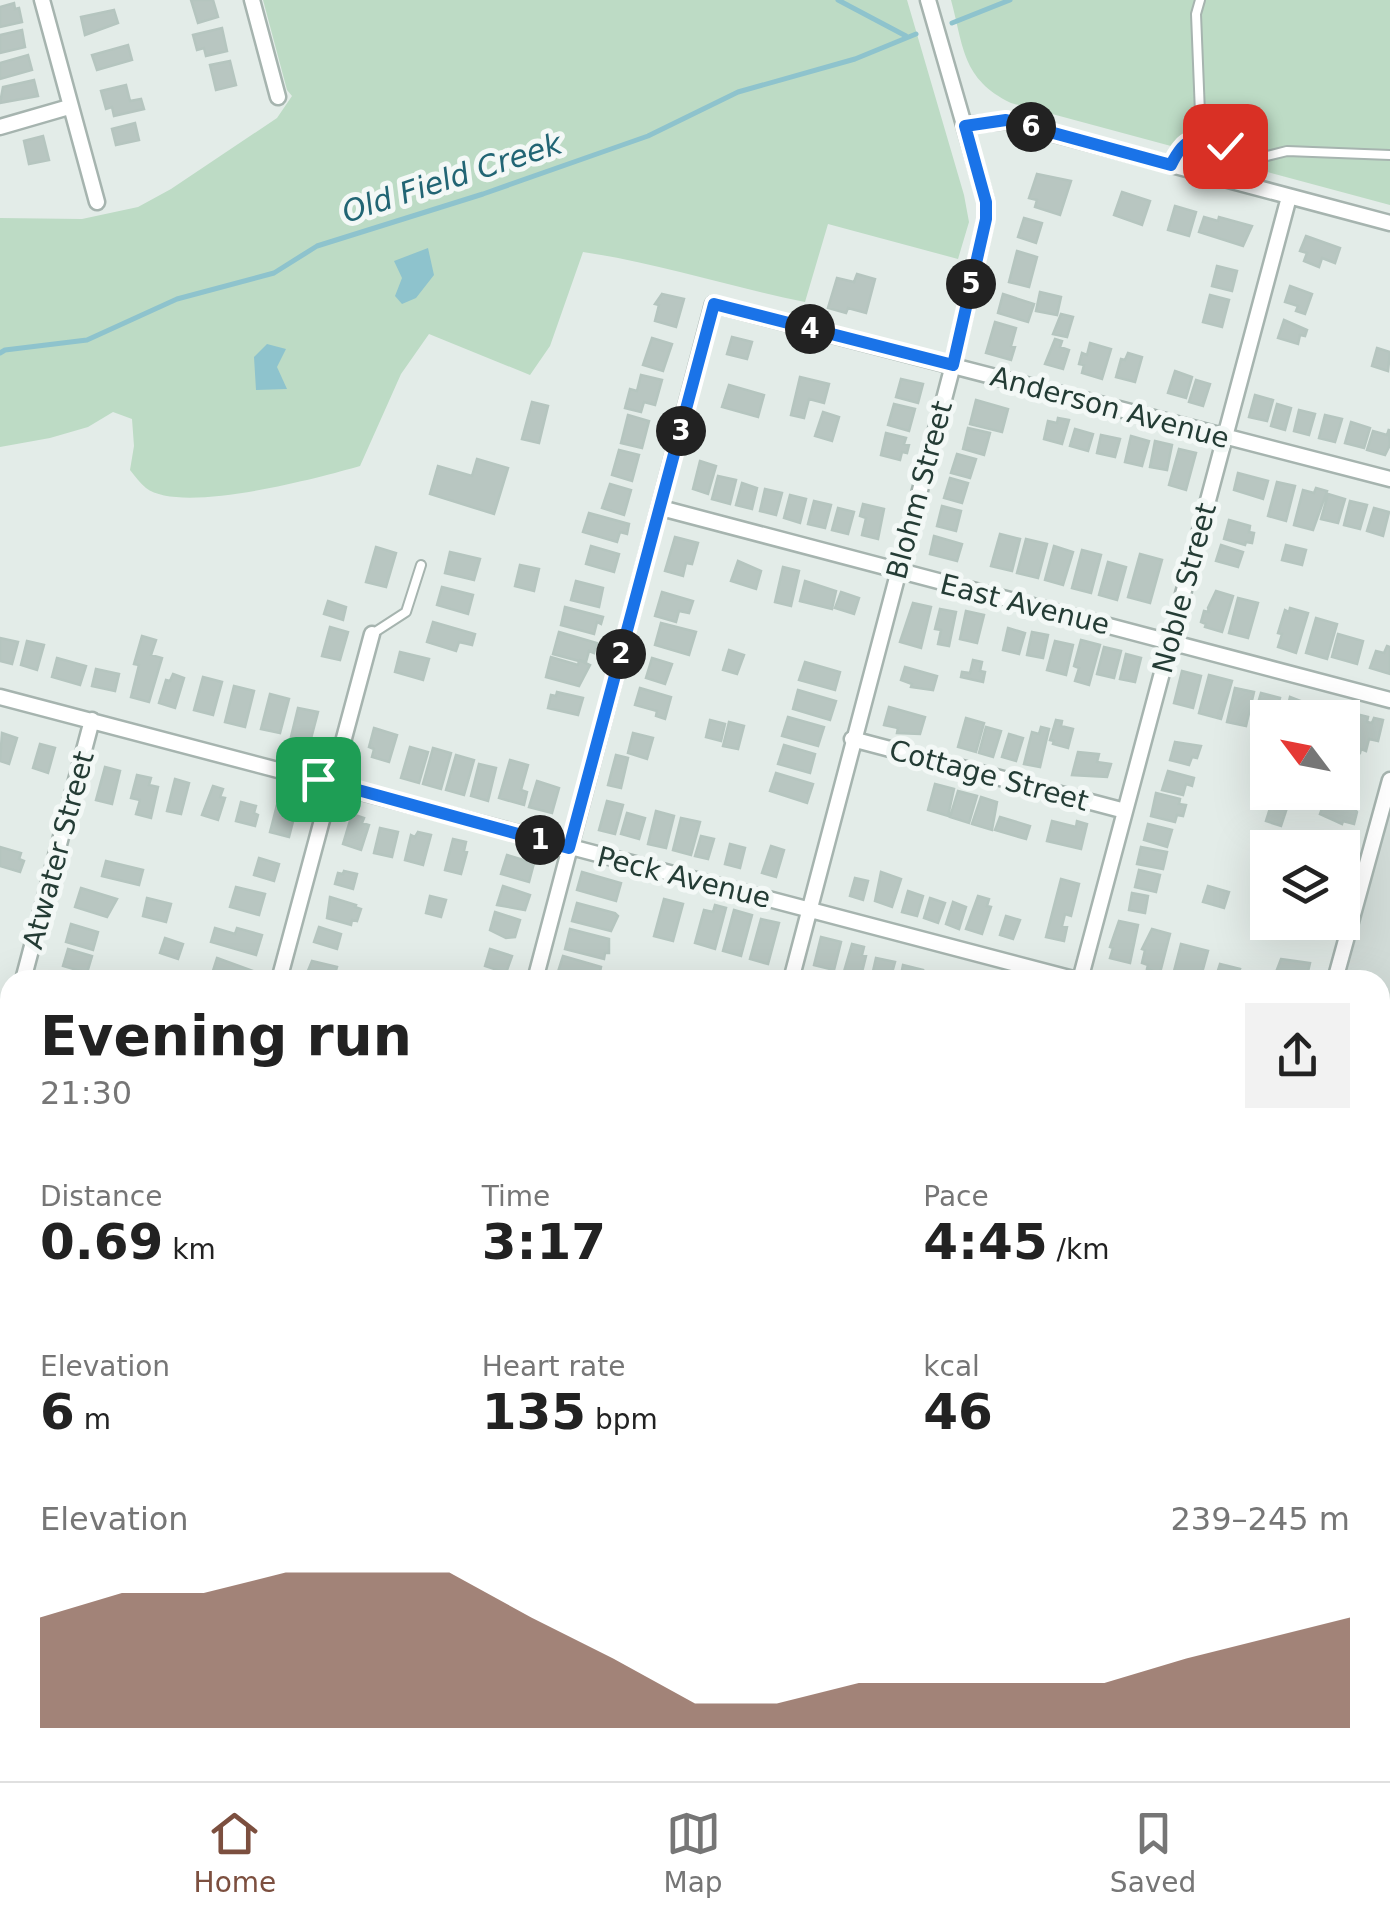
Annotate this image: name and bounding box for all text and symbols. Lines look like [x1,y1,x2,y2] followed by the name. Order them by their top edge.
[1006,102,1056,152] pin: 6
[1183,104,1268,189] pin
[1021,110,1041,143] text: 6
[1198,119,1253,174] icon: check
[338,125,568,230] water label: Old Field Creek
[946,259,996,309] pin: 5
[961,267,981,300] text: 5
[785,304,835,354] pin: 4
[800,312,820,345] text: 4
[987,360,1233,455] street label: Anderson Avenue
[880,397,959,583] street label: Blohm Street
[656,406,706,456] pin: 3
[671,414,691,447] text: 3
[1146,499,1223,677] street label: Noble Street
[937,568,1113,641] street label: East Avenue
[596,629,646,679] pin: 2
[611,637,631,670] text: 2
[1250,700,1360,810] north arrow
[1250,700,1360,940] map controls
[886,733,1092,818] street label: Cottage Street
[276,737,361,822] pin
[16,748,101,953] street label: Atwater Street
[291,752,346,807] icon: arrive
[515,815,565,865] pin: 1
[530,823,550,856] text: 1
[1250,830,1360,940] button: layers
[594,840,774,915] street label: Peck Avenue
[1245,1003,1350,1108] button: share
[40,1004,412,1068] text: Evening run
[40,1074,132,1112] text: 21:30
[40,1180,162,1213] text: Distance
[482,1180,550,1213] text: Time
[923,1180,989,1213] text: Pace
[40,1213,163,1271] text: 0.69
[482,1213,606,1271] text: 3:17
[923,1213,1048,1271] text: 4:45
[163,1233,216,1266] text: km
[1048,1233,1110,1266] text: /km
[40,1350,170,1383] text: Elevation
[482,1350,625,1383] text: Heart rate
[923,1350,980,1383] text: kcal
[40,1383,75,1441] text: 6
[482,1383,586,1441] text: 135
[923,1383,993,1441] text: 46
[75,1403,111,1436] text: m
[586,1403,658,1436] text: bpm
[40,1500,189,1538] text: Elevation
[1171,1500,1350,1538] text: 239–245 m
[194,1806,276,1899] tab: Home
[664,1806,723,1899] tab: Map
[1110,1806,1196,1899] tab: Saved

